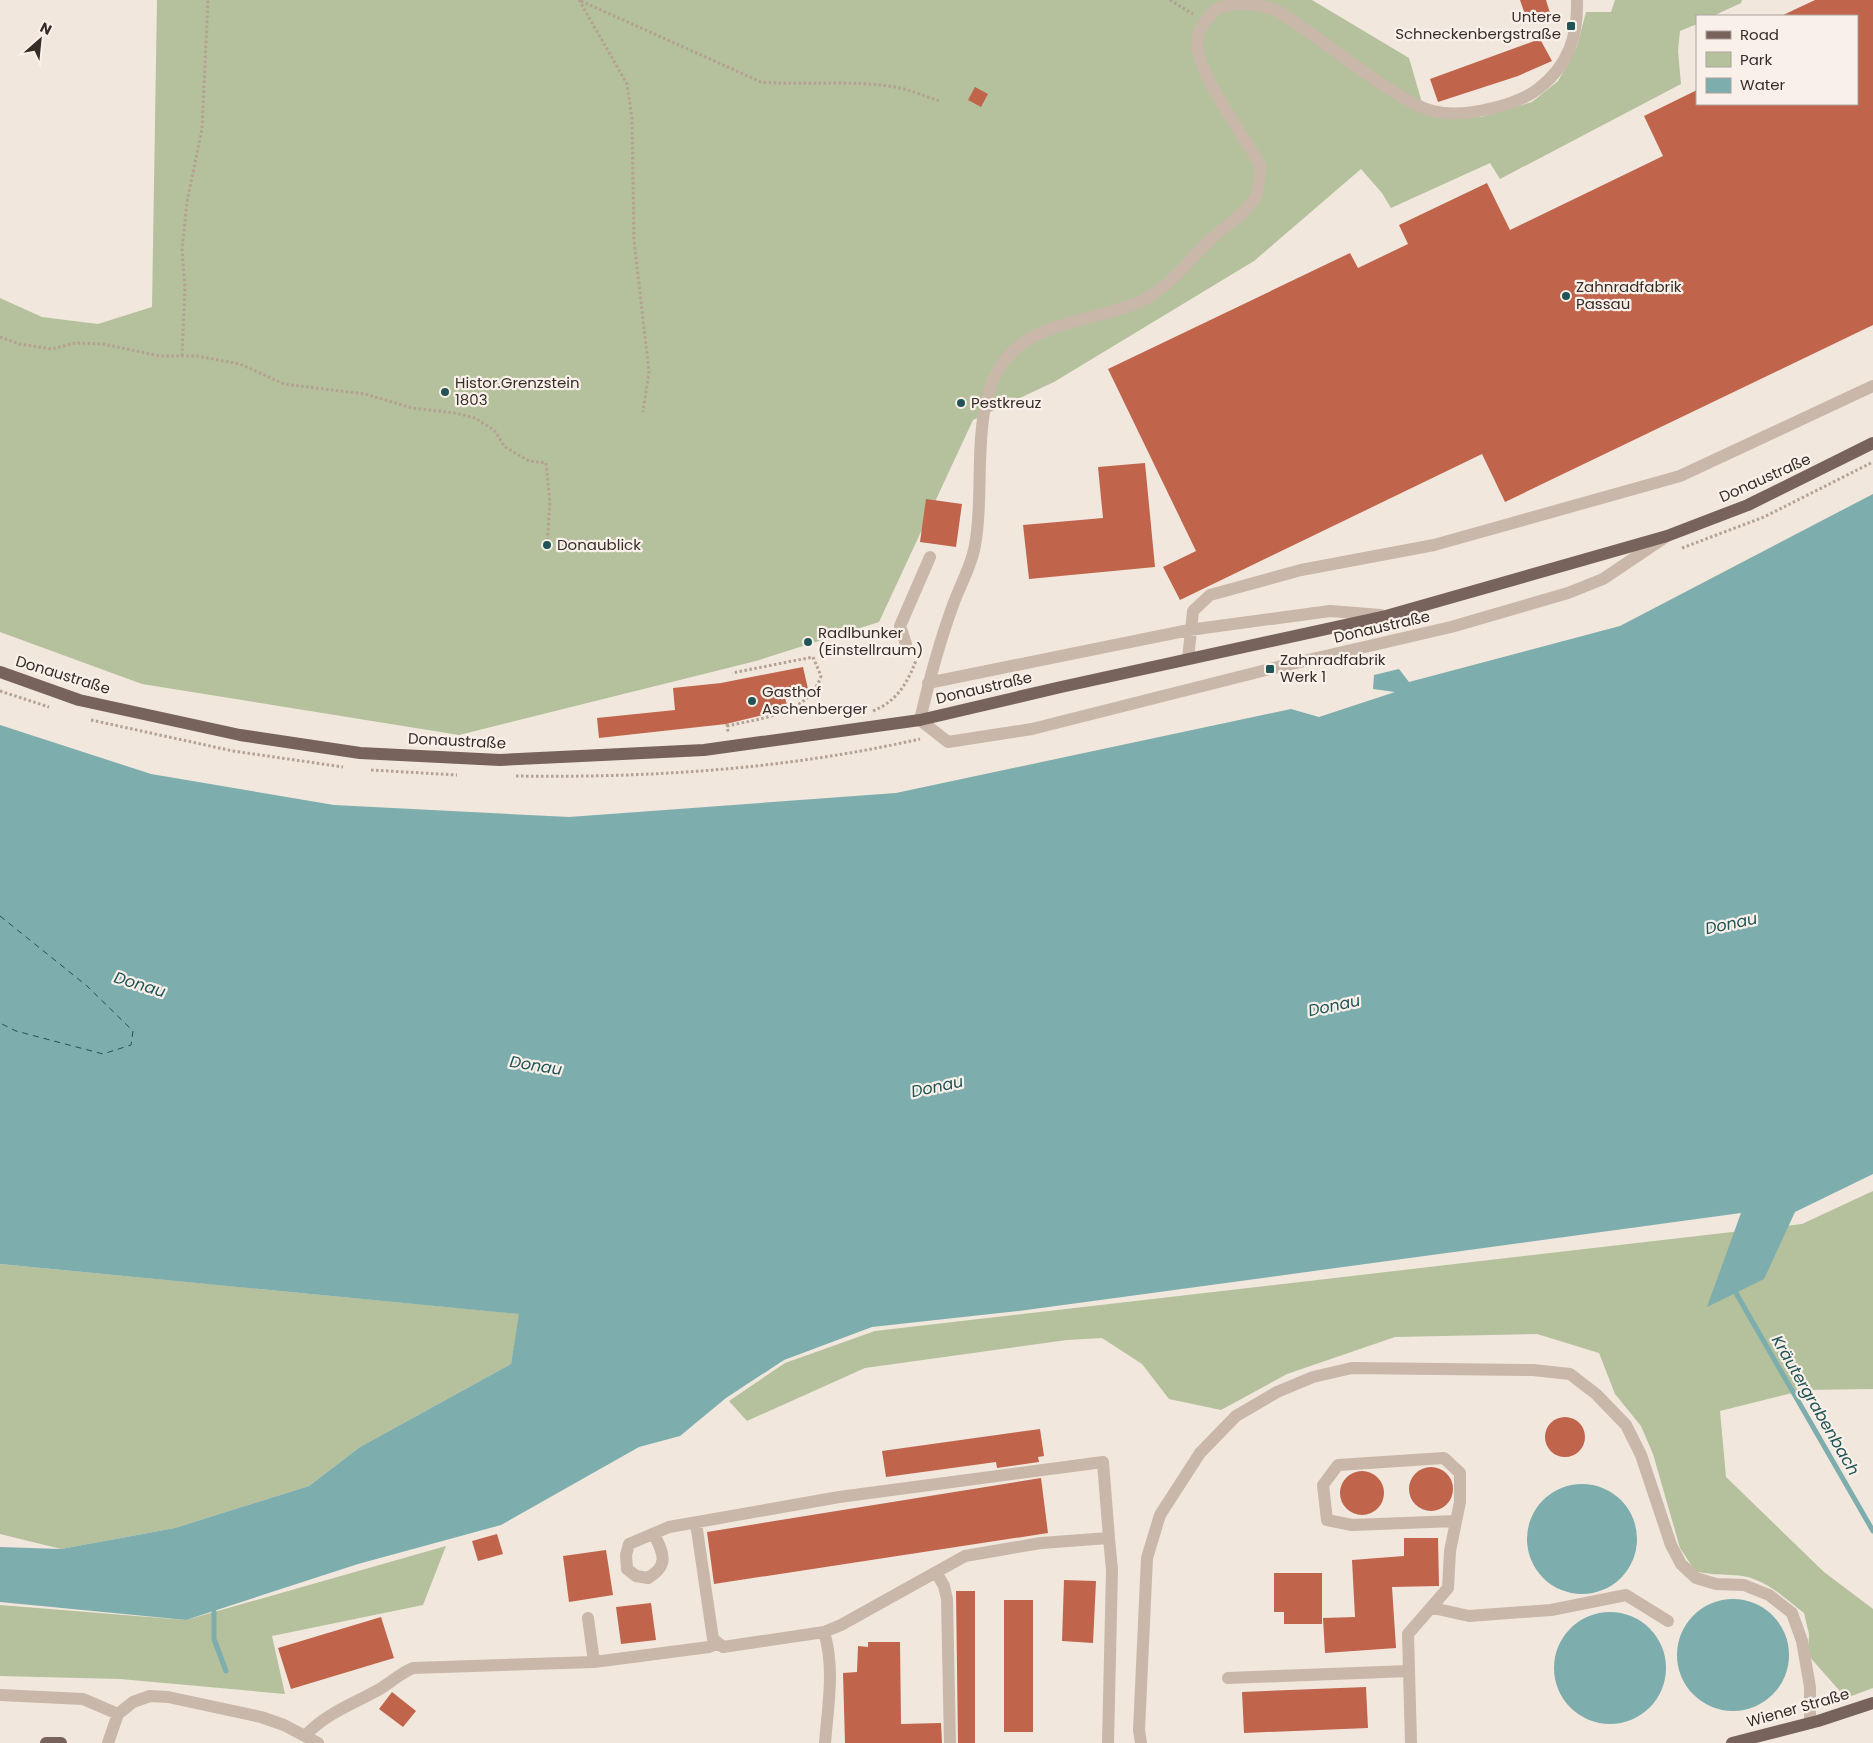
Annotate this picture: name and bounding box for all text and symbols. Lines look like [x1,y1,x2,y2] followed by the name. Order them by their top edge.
[1395,6,1561,44] place label: Untere Schneckenbergstraße
[15,15,65,65] north arrow
[1696,15,1858,105] legend
[37,17,55,40] text: N
[1565,20,1577,32] marker: Untere Schneckenbergstraße
[1740,24,1779,45] text: Road
[1740,49,1772,70] text: Park
[1740,74,1786,95] text: Water
[1576,276,1682,314] place label: Zahnradfabrik Passau
[1560,290,1572,302] marker: Zahnradfabrik Passau
[455,372,580,410] place label: Histor.Grenzstein 1803
[439,386,451,398] marker: Histor.Grenzstein 1803
[971,392,1041,413] place label: Pestkreuz
[955,397,967,409] marker: Pestkreuz
[1716,448,1814,507] street label: Donaustraße
[557,534,641,555] place label: Donaublick
[541,539,553,551] marker: Donaublick
[1332,605,1432,648] street label: Donaustraße
[818,622,923,660] place label: Radlbunker (Einstellraum)
[802,636,814,648] marker: Radlbunker (Einstellraum)
[1280,649,1386,687] place label: Zahnradfabrik Werk 1
[13,650,113,699] street label: Donaustraße
[1264,663,1276,675] marker: Zahnradfabrik Werk 1
[934,666,1034,709] street label: Donaustraße
[762,681,868,719] place label: Gasthof Aschenberger
[746,695,758,707] marker: Gasthof Aschenberger
[407,727,507,754] street label: Donaustraße
[1703,907,1759,940] water label: Donau
[111,966,168,1003] water label: Donau
[1306,989,1362,1022] water label: Donau
[508,1050,564,1081] water label: Donau
[909,1070,965,1103] water label: Donau
[1766,1331,1865,1480] water label: Kräutergrabenbach
[1744,1683,1852,1732] street label: Wiener Straße

